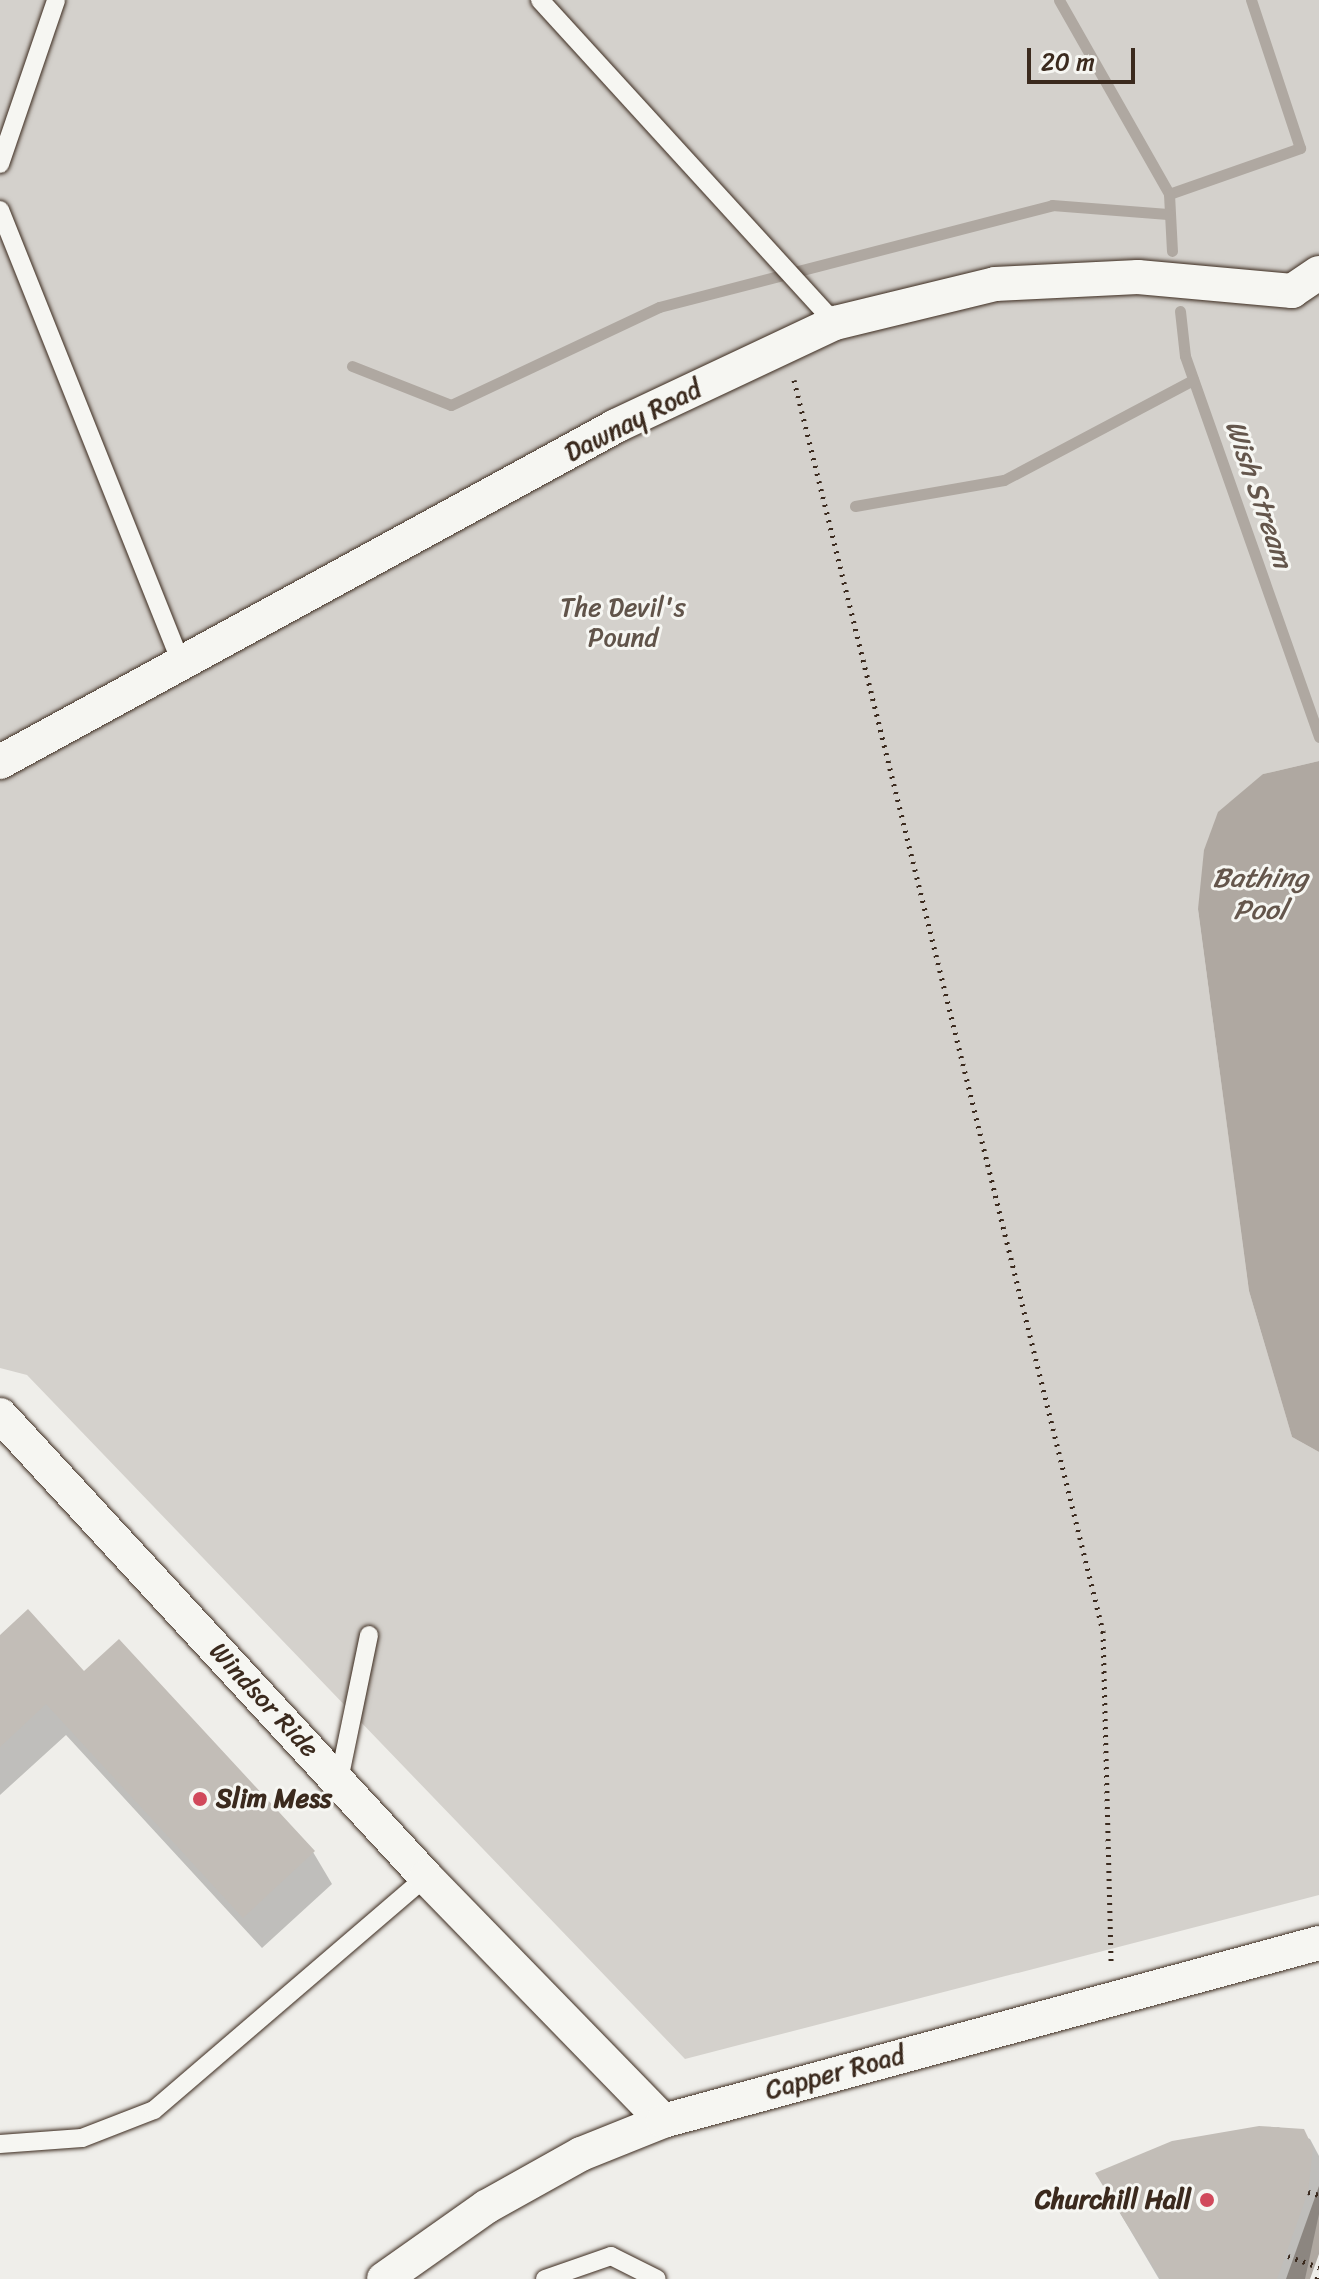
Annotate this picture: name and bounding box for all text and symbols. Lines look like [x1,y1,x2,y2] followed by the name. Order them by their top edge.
[1031,32,1139,82] scale bar
[1041,41,1095,83] text: 20 m
[559,373,707,469] street label: Dawnay Road
[1218,415,1300,573] water label: Wish Stream
[561,592,685,654] park label: The Devil's Pound
[1212,861,1308,927] water label: Bathing Pool
[203,1636,325,1764] street label: Windsor Ride
[216,1783,332,1815] place label: Slim Mess
[191,1790,209,1808] marker: Slim Mess
[762,2039,908,2107] street label: Capper Road
[1035,2184,1191,2216] place label: Churchill Hall
[1198,2191,1216,2209] marker: Churchill Hall

